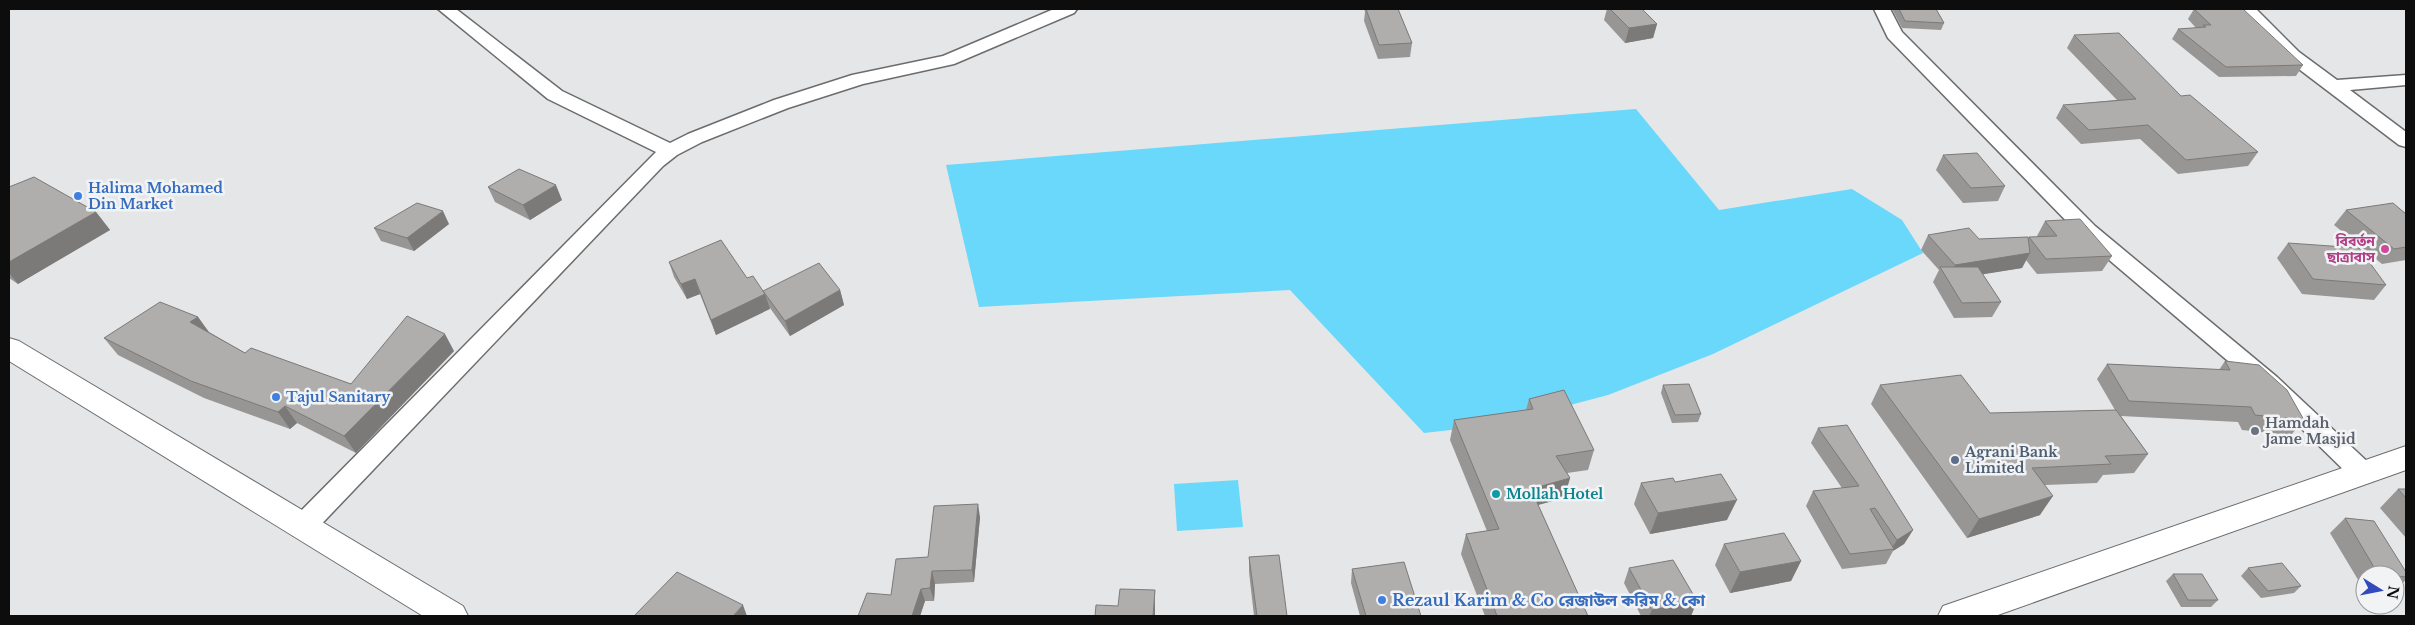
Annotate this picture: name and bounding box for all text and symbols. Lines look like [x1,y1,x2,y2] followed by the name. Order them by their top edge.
[88,179,223,213] place label: Halima Mohamed Din Market
[72,190,84,202] marker: Halima Mohamed Din Market
[2326,232,2376,266] place label: বিবর্তন ছাত্রাবাস
[2379,243,2391,255] marker: বিবর্তন ছাত্রাবাস
[286,388,391,406] place label: Tajul Sanitary
[270,391,282,403] marker: Tajul Sanitary
[2262,414,2356,448] place label: Hamdah Jame Masjid
[2249,425,2261,437] marker: Hamdah Jame Masjid
[1964,443,2058,477] place label: Agrani Bank Limited
[1949,454,1961,466] marker: Agrani Bank Limited
[1506,485,1603,503] place label: Mollah Hotel
[1490,488,1502,500] marker: Mollah Hotel
[2355,565,2405,615] north arrow
[2383,584,2403,600] text: N
[1392,590,1706,610] place label: Rezaul Karim & Co রেজাউল করিম & কো
[1376,594,1388,606] marker: Rezaul Karim & Co রেজাউল করিম & কো

